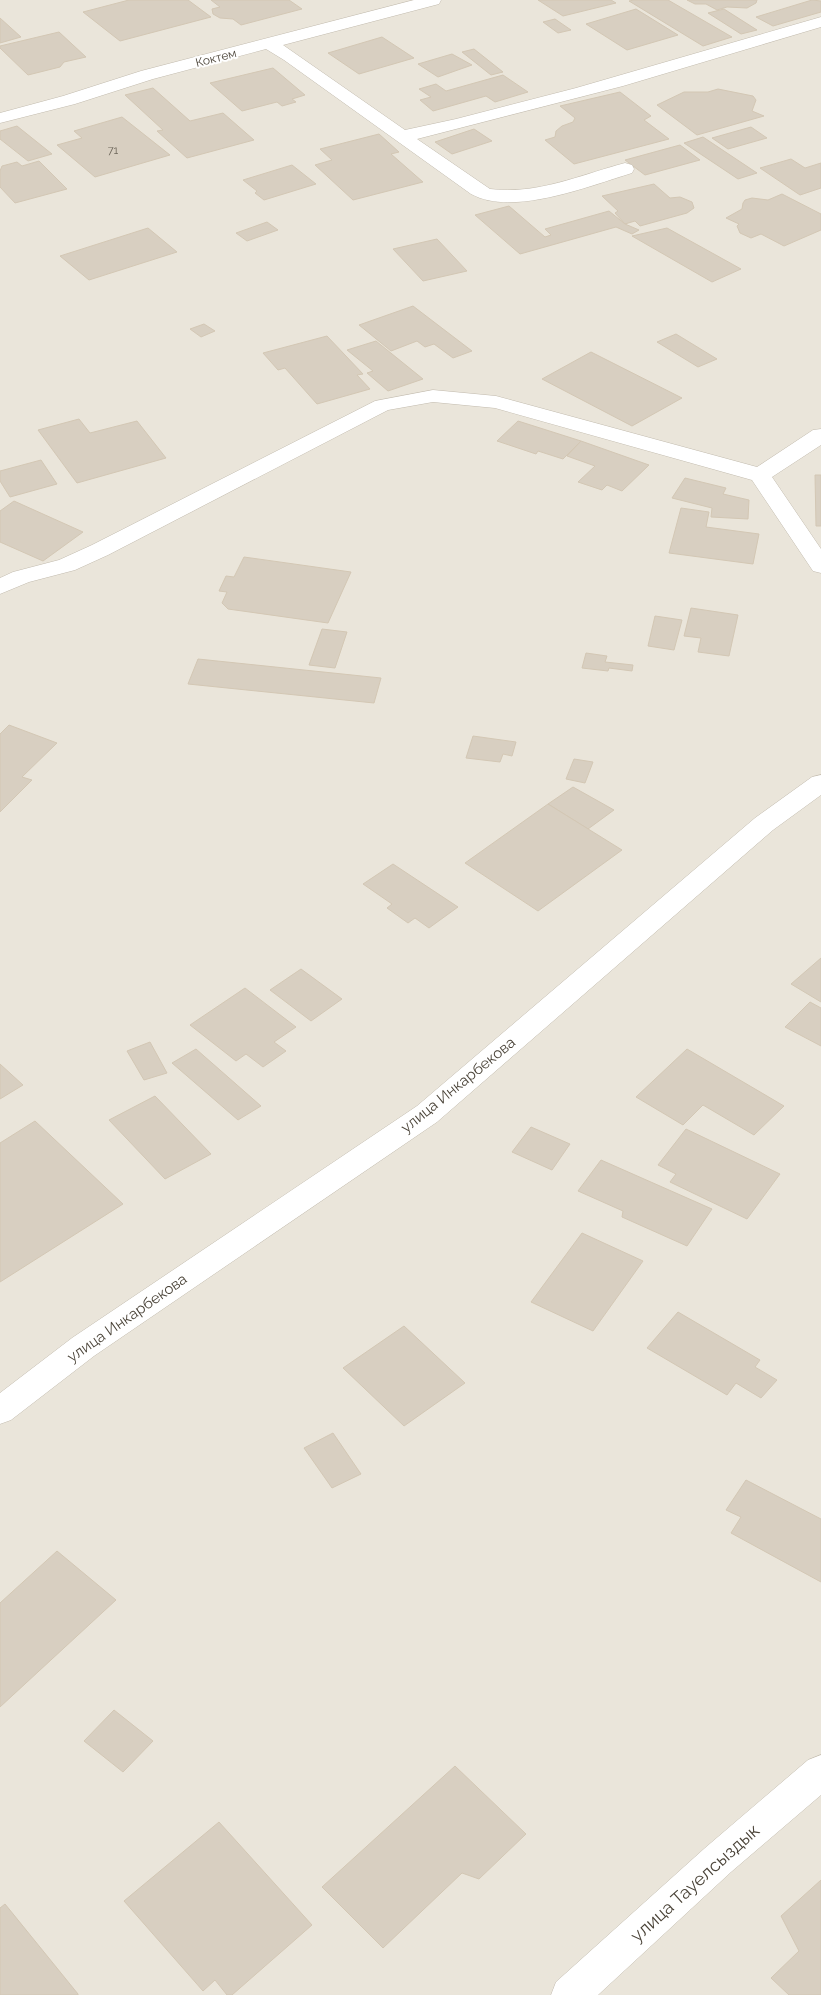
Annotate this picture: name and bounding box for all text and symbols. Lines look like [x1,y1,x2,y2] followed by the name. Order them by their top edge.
[194,46,238,70] street label: Коктем
[108,144,119,157] house number: 71
[397,1033,519,1137] street label: улица Инкарбекова
[64,1270,190,1366] street label: улица Инкарбекова
[626,1819,763,1946] street label: улица Тауелсыздык

